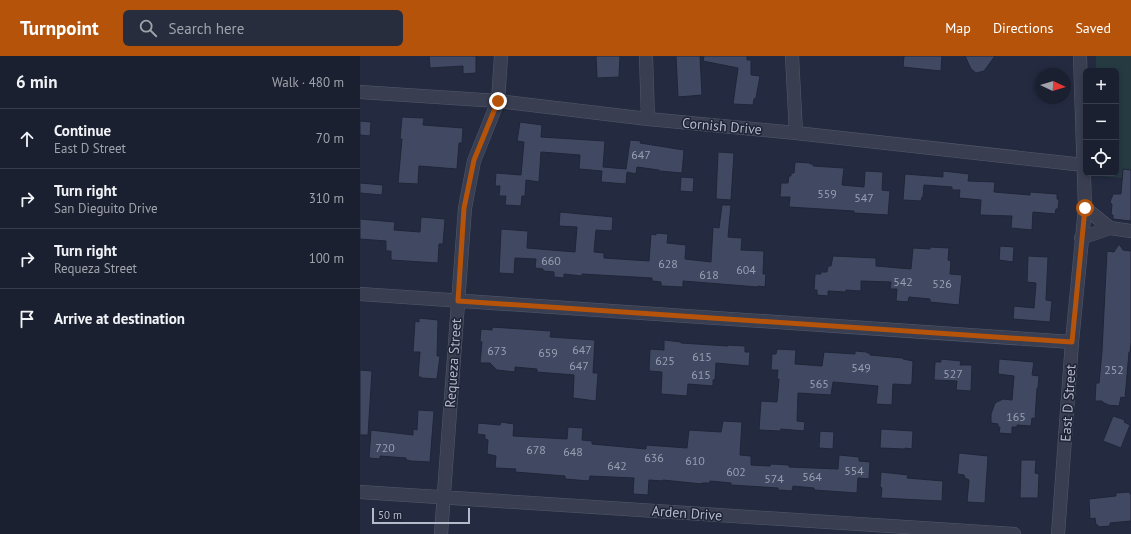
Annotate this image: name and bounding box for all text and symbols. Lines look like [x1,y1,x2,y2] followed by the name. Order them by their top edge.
[123,10,403,46] search box
[20,16,99,40] text: Turnpoint
[137,17,159,39] icon: search
[169,19,244,38] text: Search here
[945,19,971,37] text: Map
[993,19,1053,37] text: Directions
[1075,19,1111,37] text: Saved
[1035,68,1071,104] north arrow
[1083,68,1119,176] map controls
[1083,68,1119,104] button: +
[16,71,57,93] text: 6 min
[272,74,344,91] text: Walk · 480 m
[489,92,507,110] route end
[1083,104,1119,140] button: −
[681,114,763,138] street label: Cornish Drive
[54,121,111,140] text: Continue
[16,128,38,150] icon: ahead
[316,130,344,147] text: 70 m
[54,140,126,157] text: East D Street
[1083,140,1119,176] button: locate
[631,147,651,162] house number: 647
[54,181,117,200] text: Turn right
[817,186,837,201] house number: 559
[16,188,38,210] icon: right
[309,190,344,207] text: 310 m
[854,190,874,205] house number: 547
[1076,199,1094,217] route start
[54,200,158,217] text: San Dieguito Drive
[54,241,117,260] text: Turn right
[16,248,38,270] icon: right
[309,250,344,267] text: 100 m
[541,253,561,268] house number: 660
[658,256,678,271] house number: 628
[54,260,137,277] text: Requeza Street
[736,262,756,277] house number: 604
[699,267,719,282] house number: 618
[893,274,913,289] house number: 542
[932,276,952,291] house number: 526
[16,308,38,330] icon: arrive
[54,309,185,328] text: Arrive at destination
[441,318,465,408] street label: Requeza Street
[572,342,592,357] house number: 647
[487,343,507,358] house number: 673
[538,345,558,360] house number: 659
[692,349,712,364] house number: 615
[655,353,675,368] house number: 625
[569,358,589,373] house number: 647
[851,360,871,375] house number: 549
[1104,362,1124,377] house number: 252
[1056,363,1080,442] street label: East D Street
[943,366,963,381] house number: 527
[691,367,711,382] house number: 615
[809,376,829,391] house number: 565
[1006,409,1026,424] house number: 165
[375,440,395,455] house number: 720
[526,442,546,457] house number: 678
[563,444,583,459] house number: 648
[644,450,664,465] house number: 636
[685,453,705,468] house number: 610
[607,458,627,473] house number: 642
[844,463,864,478] house number: 554
[726,464,746,479] house number: 602
[802,469,822,484] house number: 564
[764,471,784,486] house number: 574
[651,502,723,524] street label: Arden Drive
[372,506,470,525] scale bar
[378,508,402,522] text: 50 m

